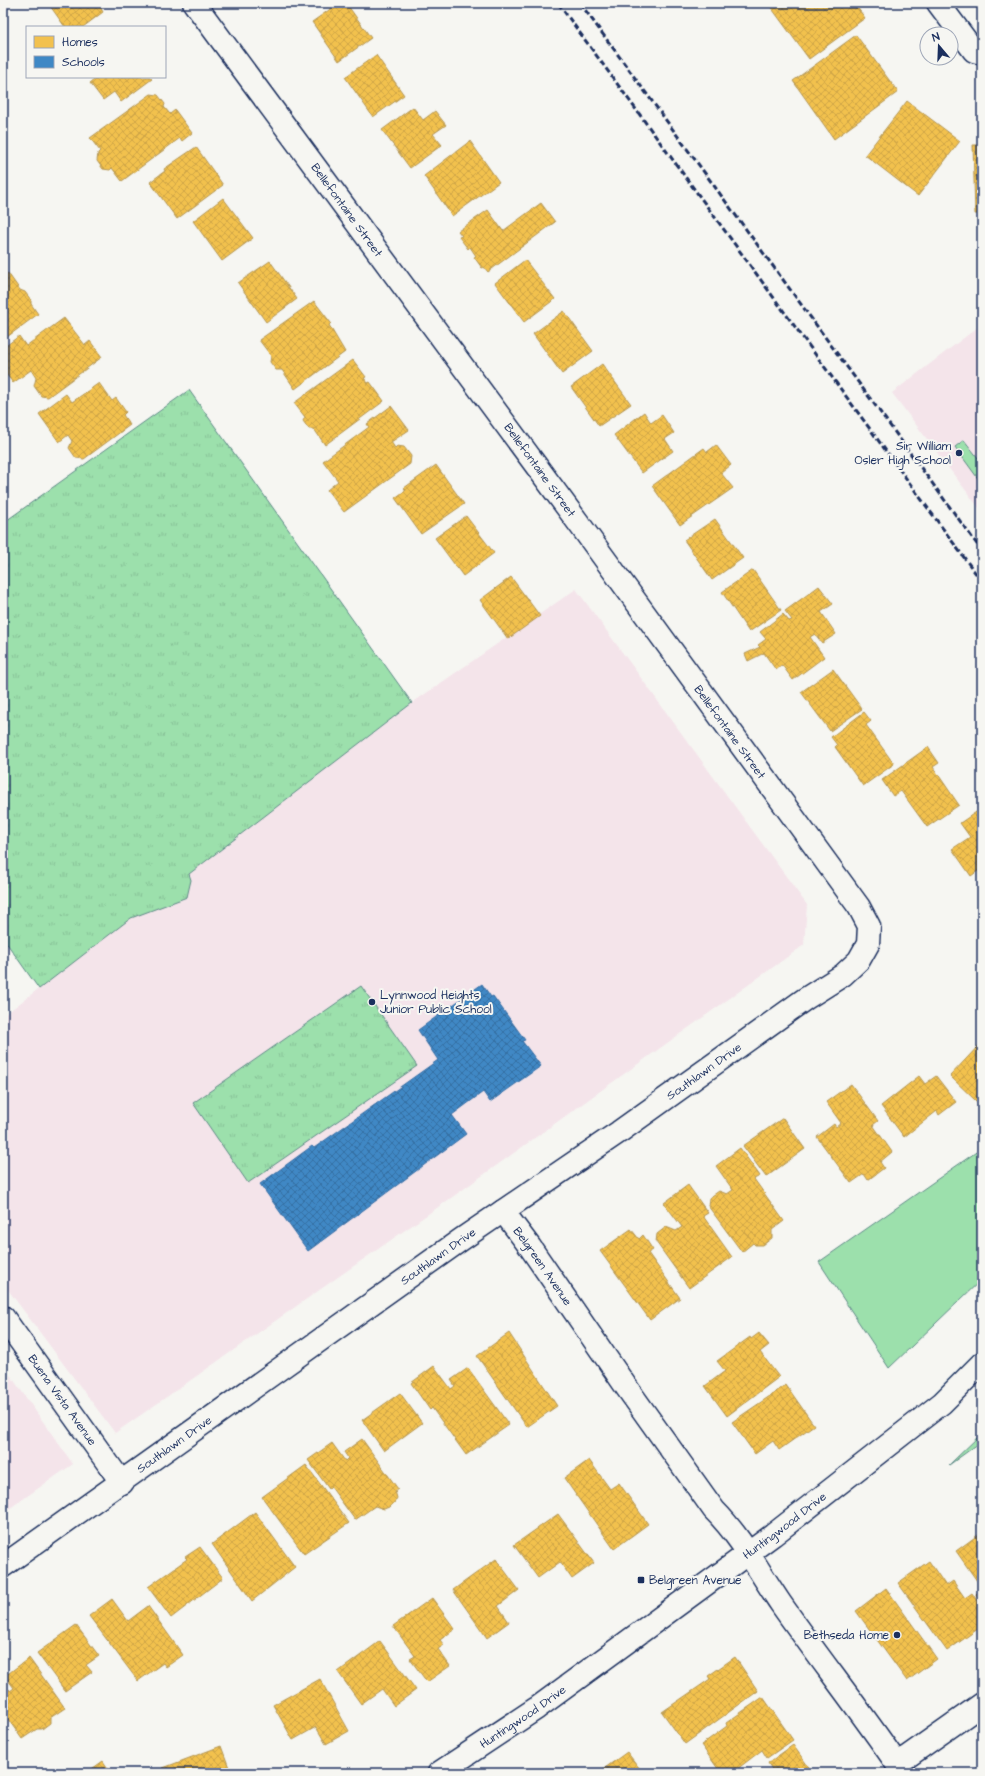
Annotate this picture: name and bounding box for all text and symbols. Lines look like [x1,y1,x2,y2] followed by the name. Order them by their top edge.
[26,26,166,78] legend
[919,26,959,66] north arrow
[930,29,942,45] text: N
[62,34,98,51] text: Homes
[62,54,105,71] text: Schools
[307,160,387,261] street label: Bellefontaine Street
[500,420,580,521] street label: Bellefontaine Street
[854,438,952,470] place label: Sir William Osler High School
[954,448,964,458] marker: Sir William Osler High School
[690,682,770,783] street label: Bellefontaine Street
[380,987,492,1018] place label: Lynnwood Heights Junior Public School
[367,997,377,1007] marker: Lynnwood Heights Junior Public School
[663,1039,746,1104] street label: Southlawn Drive
[397,1224,480,1289] street label: Southlawn Drive
[509,1224,576,1310] street label: Belgreen Avenue
[24,1351,101,1450] street label: Buena Vista Avenue
[133,1412,216,1477] street label: Southlawn Drive
[739,1488,831,1563] street label: Huntingwood Drive
[649,1572,742,1590] place label: Belgreen Avenue
[636,1575,646,1585] marker: Belgreen Avenue
[804,1627,890,1644] place label: Bethseda Home
[892,1630,902,1640] marker: Bethseda Home
[477,1681,570,1753] street label: Huntingwood Drive

